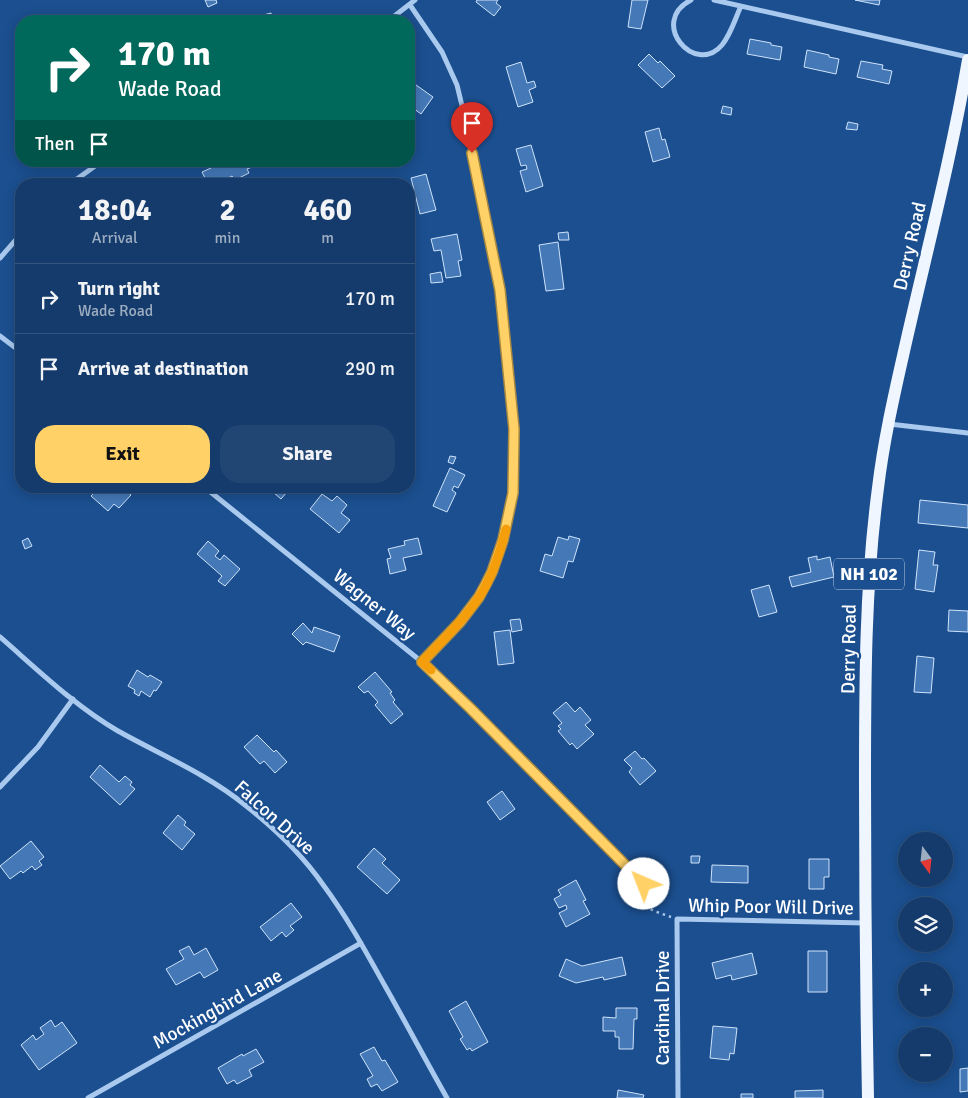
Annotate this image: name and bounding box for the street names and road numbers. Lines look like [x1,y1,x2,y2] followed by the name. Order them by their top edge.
[888,200,932,293] street label: Derry Road
[834,558,904,590] road number: NH 102
[328,564,421,646] street label: Wagner Way
[836,604,862,694] street label: Derry Road
[229,775,320,860] street label: Falcon Drive
[688,894,854,920] street label: Whip Poor Will Drive
[651,950,675,1066] street label: Cardinal Drive
[148,963,287,1054] street label: Mockingbird Lane

